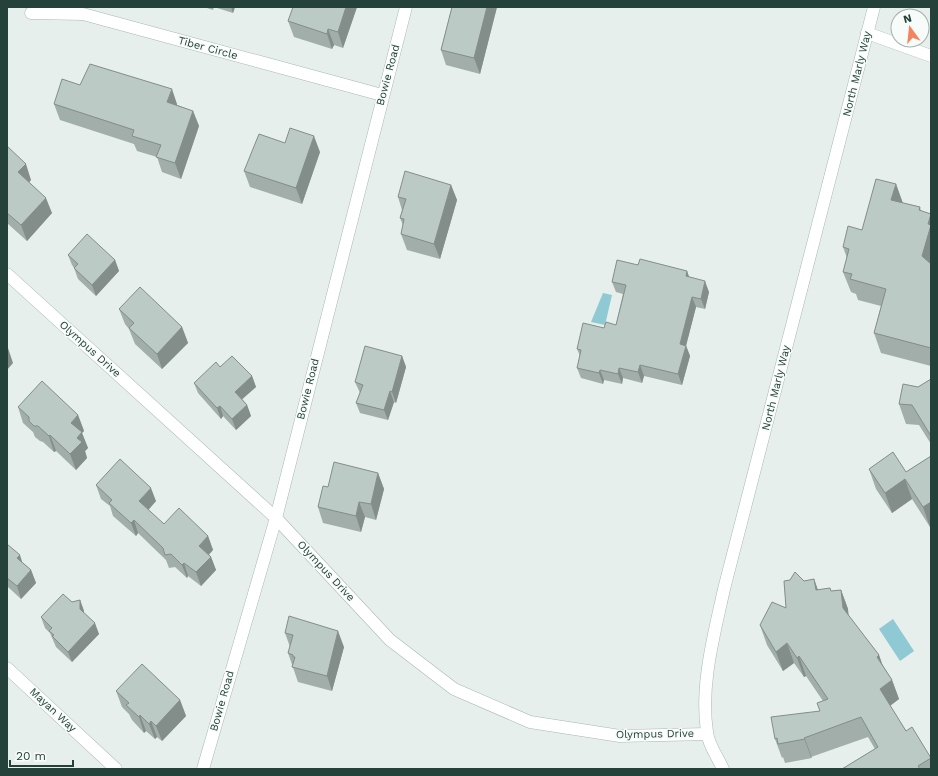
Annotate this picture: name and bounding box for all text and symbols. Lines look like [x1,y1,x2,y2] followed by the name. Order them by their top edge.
[890,8,930,48] north arrow
[902,11,913,26] text: N
[840,30,874,118] street label: North Marly Way
[177,34,239,62] street label: Tiber Circle
[374,43,402,107] street label: Bowie Road
[57,318,123,380] street label: Olympus Drive
[759,344,793,432] street label: North Marly Way
[294,357,322,421] street label: Bowie Road
[295,538,357,604] street label: Olympus Drive
[207,669,237,733] street label: Bowie Road
[27,685,79,735] street label: Mayan Way
[616,727,694,741] street label: Olympus Drive
[10,742,73,768] scale bar
[16,749,46,763] text: 20 m

